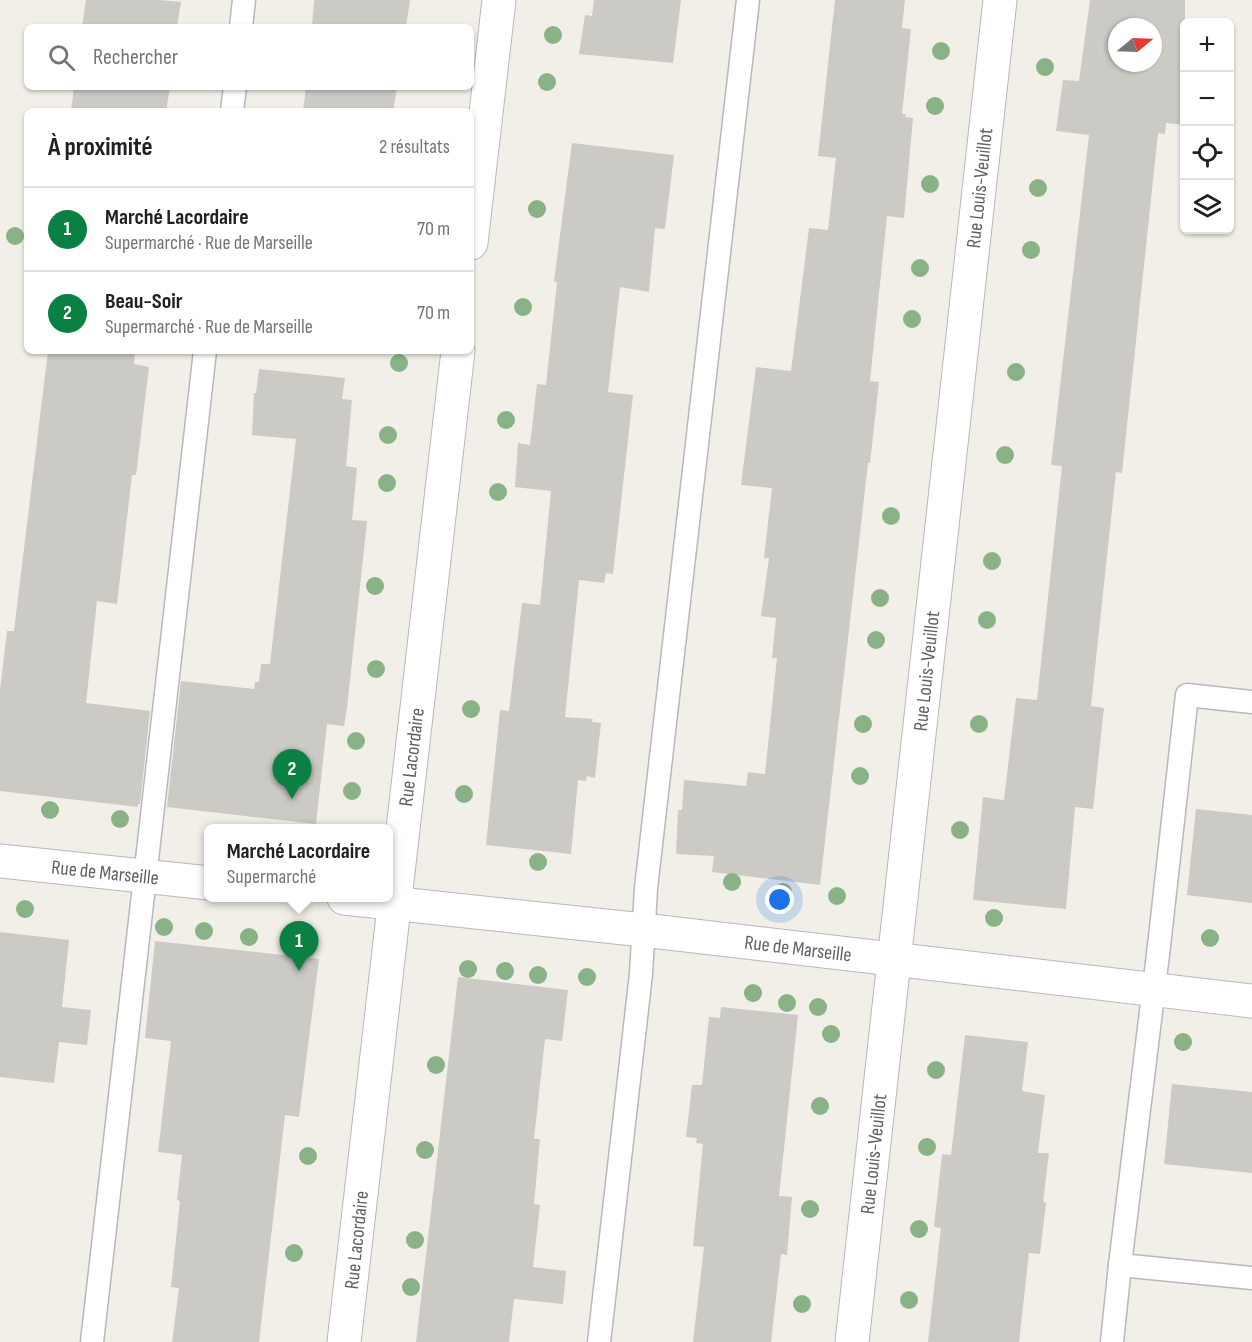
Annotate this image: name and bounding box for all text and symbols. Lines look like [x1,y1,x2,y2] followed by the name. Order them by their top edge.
[1108,18,1162,72] north arrow
[1180,18,1234,234] map controls
[1180,18,1234,72] button: +
[24,24,474,90] search box
[45,41,78,74] icon: search
[93,44,178,71] text: Rechercher
[1180,72,1234,126] button: −
[1180,126,1234,180] button: locate
[962,127,998,249] street label: Rue Louis-Veuillot
[48,132,153,163] text: À proximité
[379,135,450,159] text: 2 résultats
[1180,180,1234,234] button: layers
[105,204,249,231] text: Marché Lacordaire
[64,217,71,241] text: 1
[417,217,450,241] text: 70 m
[105,231,313,255] text: Supermarché · Rue de Marseille
[105,288,183,315] text: Beau-Soir
[63,301,72,325] text: 2
[417,301,450,325] text: 70 m
[105,315,313,339] text: Supermarché · Rue de Marseille
[909,610,945,732] street label: Rue Louis-Veuillot
[394,707,430,808] street label: Rue Lacordaire
[272,750,312,799] pin: 2
[204,824,393,902] popup
[227,838,370,865] text: Marché Lacordaire
[50,855,160,891] street label: Rue de Marseille
[227,865,316,889] text: Supermarché
[765,885,794,914] your location
[280,922,318,971] pin: 1
[743,931,853,967] street label: Rue de Marseille
[856,1093,892,1215] street label: Rue Louis-Veuillot
[340,1190,374,1290] street label: Rue Lacordaire

